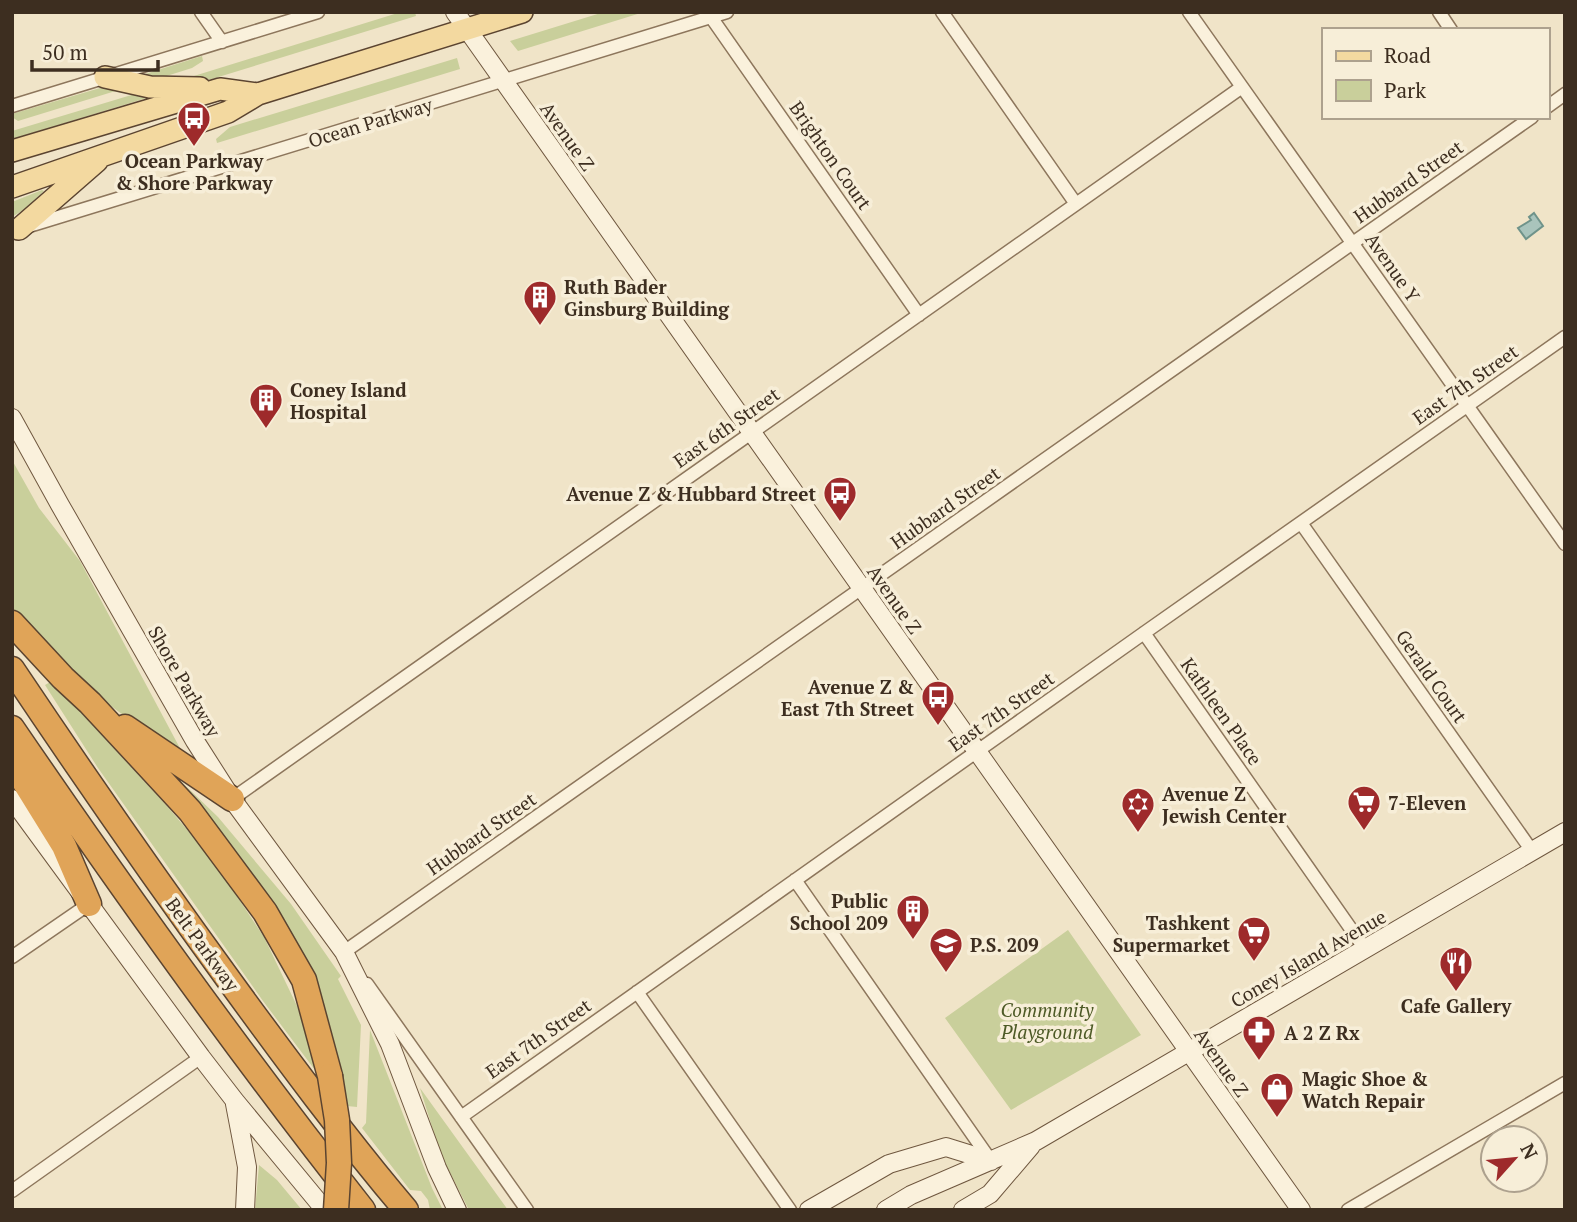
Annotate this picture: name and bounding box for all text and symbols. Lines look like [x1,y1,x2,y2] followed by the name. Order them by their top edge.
[32,28,158,72] scale bar
[1322,28,1549,119] legend
[42,38,88,66] text: 50 m
[1384,41,1431,69] text: Road
[1384,76,1426,104] text: Park
[305,91,436,153] street label: Ocean Parkway
[784,96,878,214] street label: Brighton Court
[535,97,601,175] street label: Avenue Z
[175,99,213,148] bus stop icon: Ocean Parkway & Shore Parkway
[1348,134,1468,228] street label: Hubbard Street
[115,148,273,195] place label: Ocean Parkway & Shore Parkway
[1360,227,1426,307] street label: Avenue Y
[564,274,730,321] place label: Ruth Bader Ginsburg Building
[521,278,559,327] building icon: Ruth Bader Ginsburg Building
[1407,338,1523,430] street label: East 7th Street
[290,377,407,424] place label: Coney Island Hospital
[247,381,285,430] building icon: Coney Island Hospital
[668,381,784,473] street label: East 6th Street
[885,460,1005,554] street label: Hubbard Street
[821,474,859,523] bus stop icon: Avenue Z & Hubbard Street
[566,481,816,506] place label: Avenue Z & Hubbard Street
[862,560,928,638] street label: Avenue Z
[143,621,227,741] street label: Shore Parkway
[1391,625,1473,727] street label: Gerald Court
[1176,652,1268,770] street label: Kathleen Place
[943,665,1059,757] street label: East 7th Street
[781,674,914,721] place label: Avenue Z & East 7th Street
[919,678,957,727] bus stop icon: Avenue Z & East 7th Street
[1162,781,1287,828] place label: Avenue Z Jewish Center
[1345,783,1383,832] supermarket icon: 7-Eleven
[1119,785,1157,834] synagogue icon: Avenue Z Jewish Center
[421,786,541,880] street label: Hubbard Street
[1388,790,1467,815] place label: 7-Eleven
[790,888,888,935] place label: Public School 209
[161,892,246,996] street label: Belt Parkway
[894,892,932,941] building icon: Public School 209
[1226,903,1390,1013] street label: Coney Island Avenue
[1113,910,1230,957] place label: Tashkent Supermarket
[1235,914,1273,963] supermarket icon: Tashkent Supermarket
[927,925,965,974] school or university icon: P.S. 209
[970,932,1039,957] place label: P.S. 209
[1437,944,1475,993] restaurant icon: Cafe Gallery
[480,992,596,1084] street label: East 7th Street
[1401,993,1512,1018] place label: Cafe Gallery
[1000,997,1095,1044] park label: Community Playground
[1240,1013,1278,1062] pharmacy icon: A 2 Z Rx
[1284,1020,1360,1045] place label: A 2 Z Rx
[1189,1023,1255,1101] street label: Avenue Z
[1302,1066,1428,1113] place label: Magic Shoe & Watch Repair
[1258,1070,1296,1119] shop icon: Magic Shoe & Watch Repair
[1479,1124,1549,1194] north arrow
[1515,1139,1544,1164] text: N

